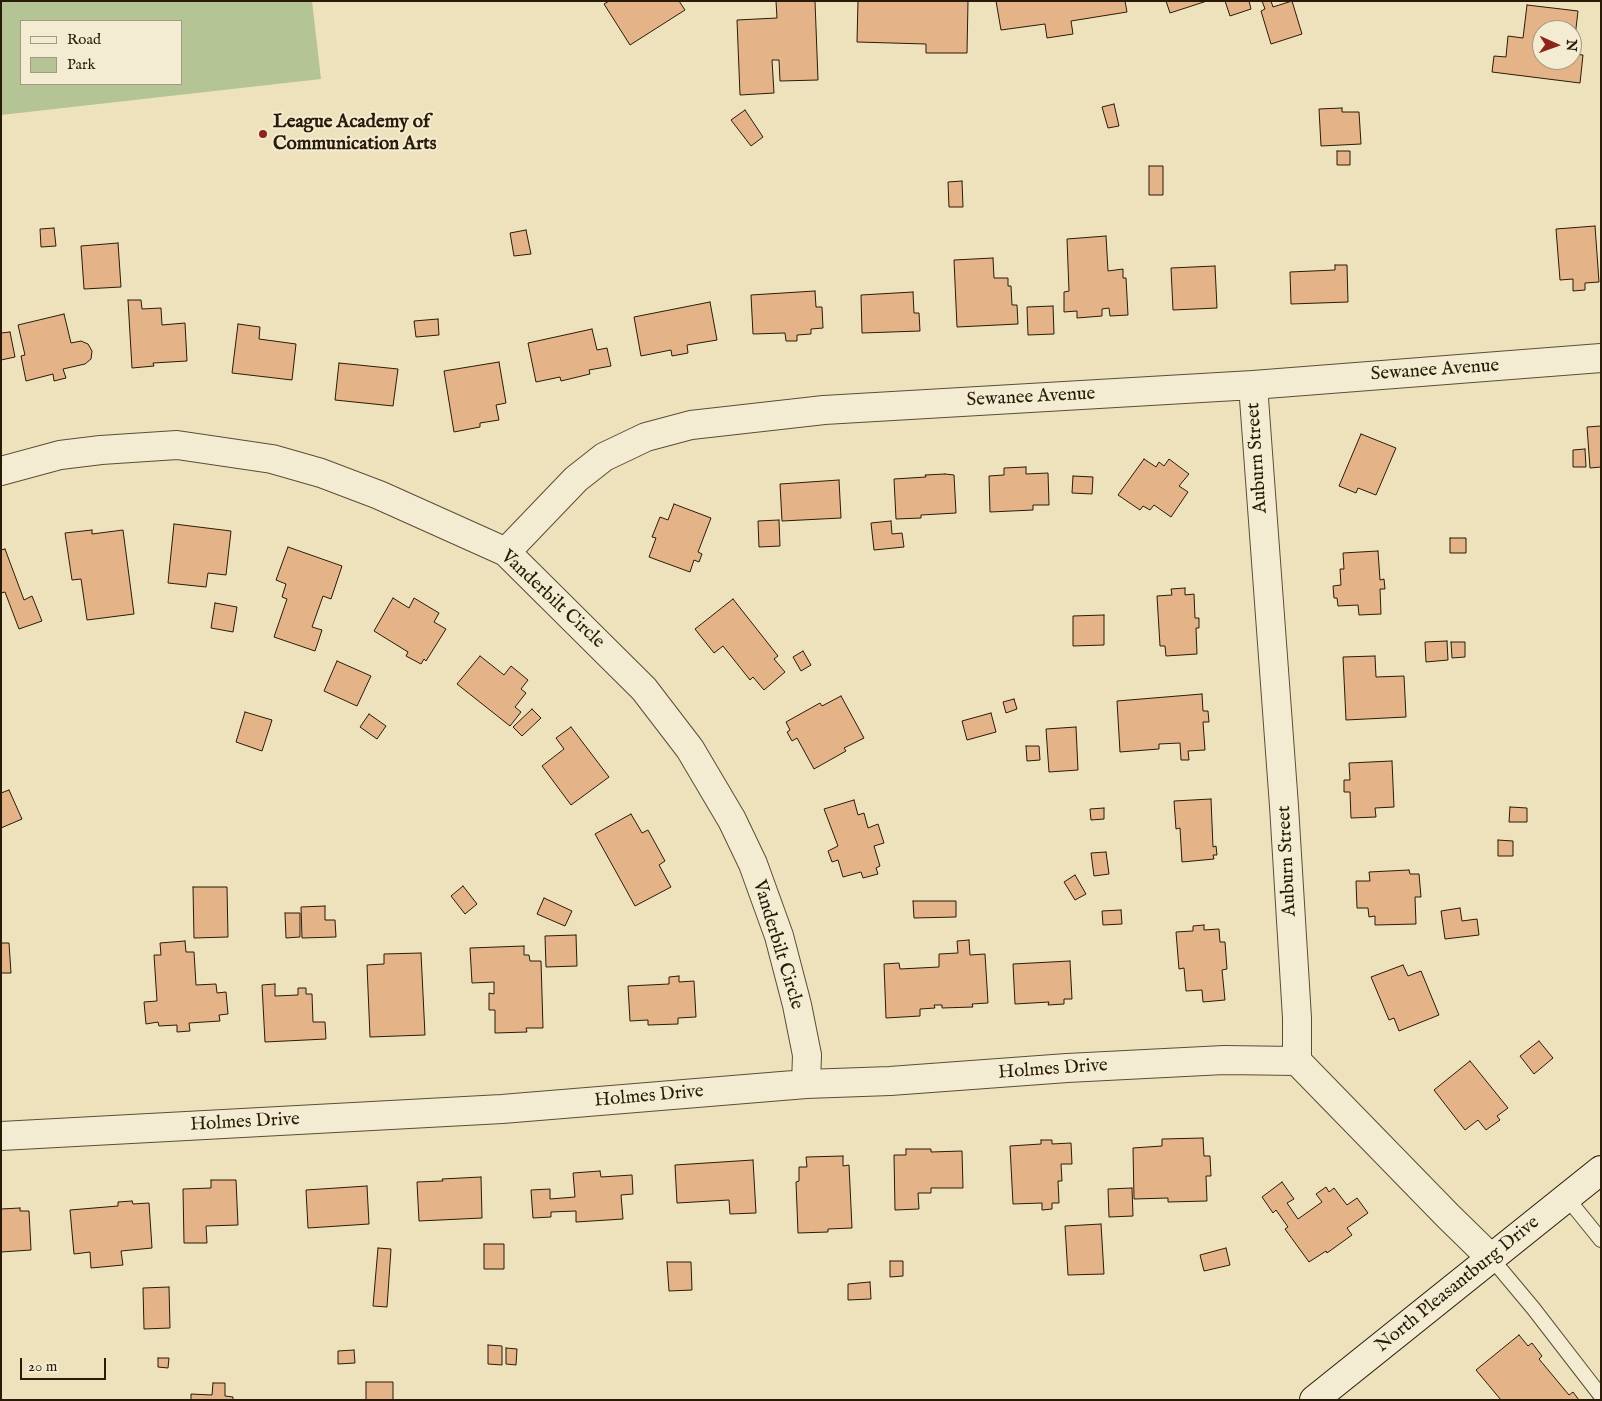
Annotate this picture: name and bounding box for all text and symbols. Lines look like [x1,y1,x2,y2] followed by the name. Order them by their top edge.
[20,20,182,85] legend
[1532,20,1582,70] north arrow
[67,30,101,49] text: Road
[1562,39,1580,52] text: N
[67,55,96,74] text: Park
[273,112,436,156] place label: League Academy of Communication Arts
[257,128,269,140] marker: League Academy of Communication Arts
[1370,355,1500,387] street label: Sewanee Avenue
[966,383,1096,413] street label: Sewanee Avenue
[1243,402,1273,514] street label: Auburn Street
[495,546,609,654] street label: Vanderbilt Circle
[1274,805,1302,917] street label: Auburn Street
[747,878,807,1012] street label: Vanderbilt Circle
[997,1055,1109,1085] street label: Holmes Drive
[593,1081,705,1113] street label: Holmes Drive
[190,1109,300,1137] street label: Holmes Drive
[1372,1212,1544,1358] street label: North Pleasantburg Drive
[22,1348,109,1380] scale bar
[28,1357,57,1376] text: 20 m

